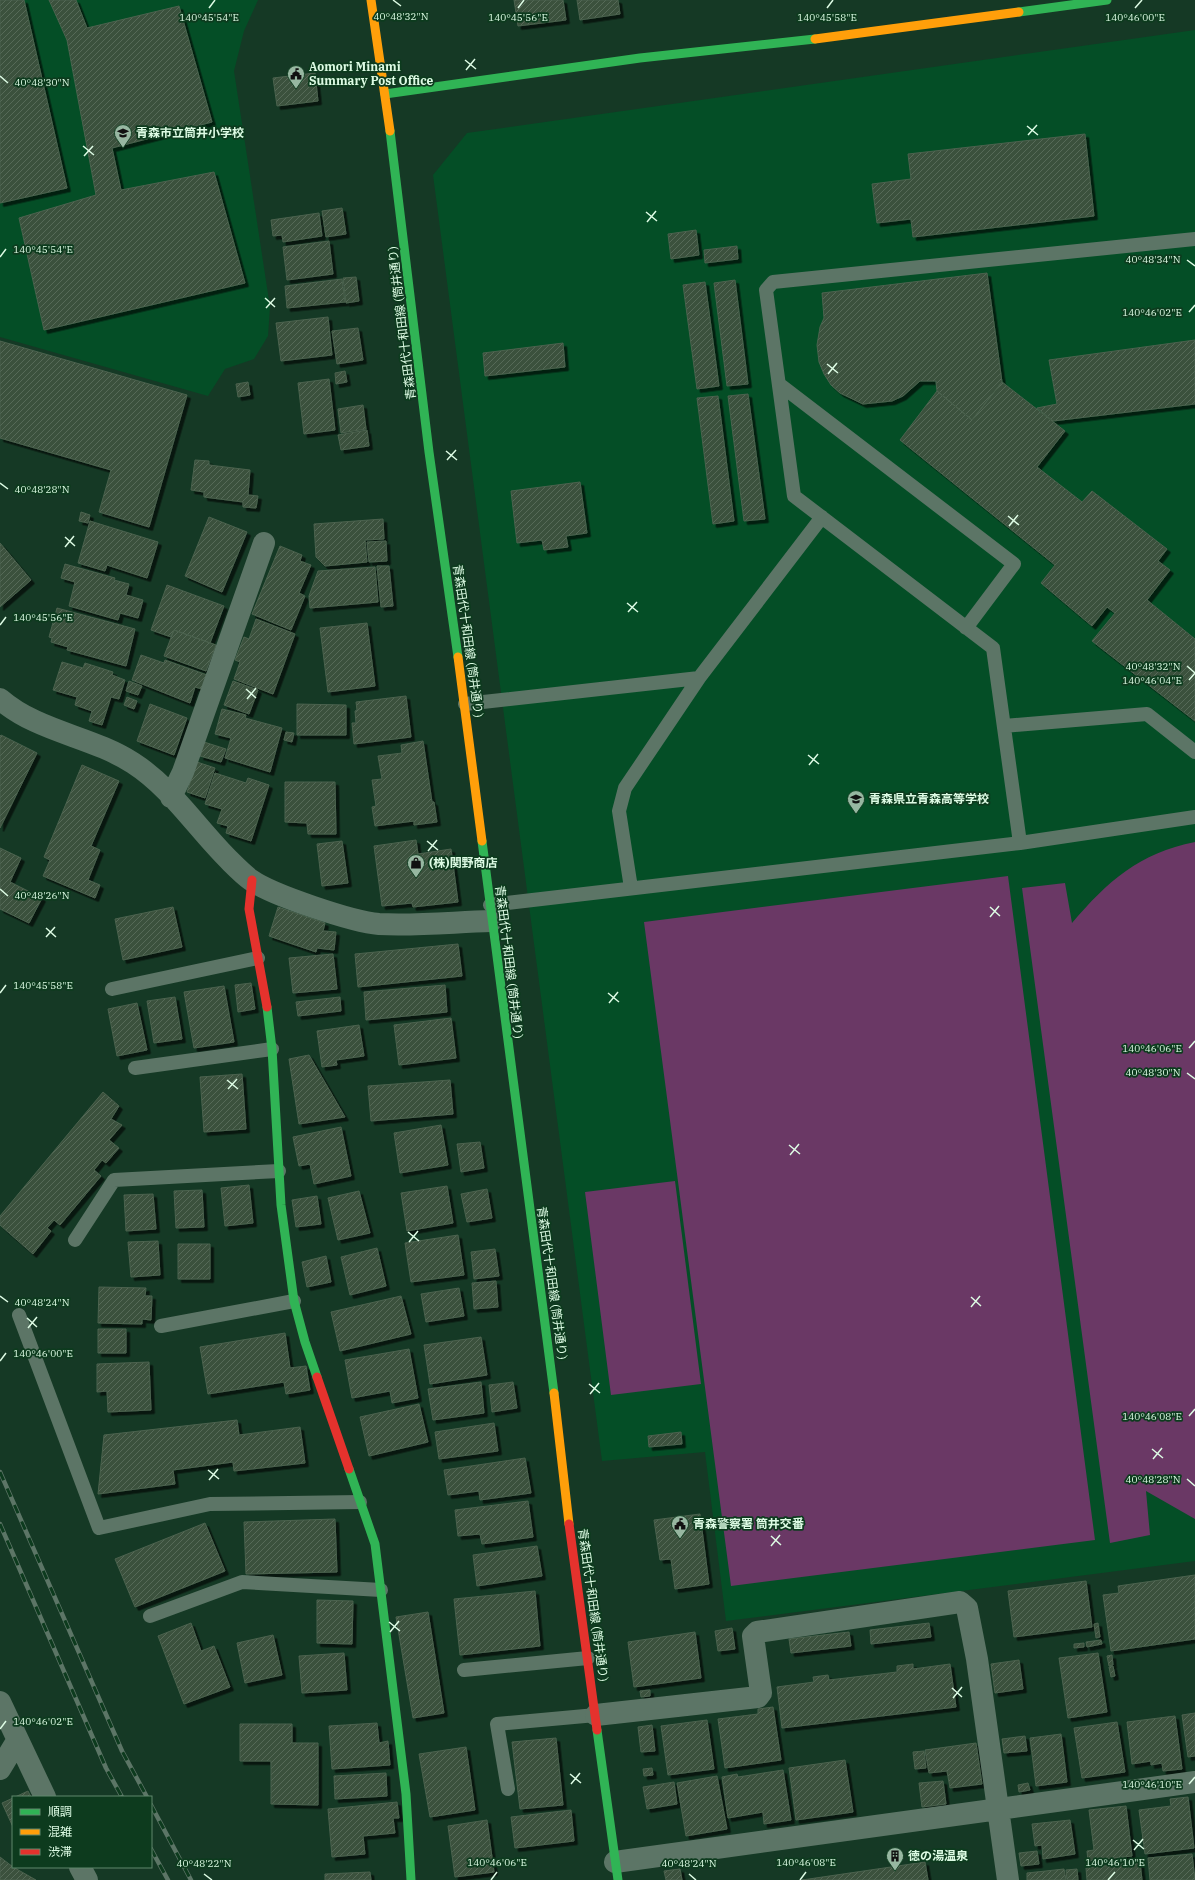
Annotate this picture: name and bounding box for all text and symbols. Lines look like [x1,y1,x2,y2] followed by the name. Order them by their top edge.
[374,10,429,23] text: 40°48'32"N
[179,11,239,24] text: 140°45'54"E
[488,11,548,24] text: 140°45'56"E
[797,11,857,24] text: 140°45'58"E
[1105,11,1165,24] text: 140°46'00"E
[309,59,434,88] place label: Aomori Minami Summary Post Office
[286,64,306,89] public building icon: Aomori Minami Summary Post Office
[15,76,70,89] text: 40°48'30"N
[113,123,133,148] school or university icon: 青森市立筒井小学校
[136,125,244,140] place label: 青森市立筒井小学校
[13,243,73,256] text: 140°45'54"E
[385,245,418,401] street label: 青森田代十和田線 (筒井通り)
[1126,253,1181,266] text: 40°48'34"N
[1122,306,1182,319] text: 140°46'02"E
[15,483,70,496] text: 40°48'28"N
[450,563,487,719] street label: 青森田代十和田線 (筒井通り)
[13,611,73,624] text: 140°45'56"E
[1126,660,1181,673] text: 40°48'32"N
[1122,674,1182,687] text: 140°46'04"E
[846,789,866,814] school or university icon: 青森県立青森高等学校
[869,791,989,806] place label: 青森県立青森高等学校
[406,853,426,878] shop icon: (株)関野商店
[429,855,498,870] place label: (株)関野商店
[493,884,526,1040] street label: 青森田代十和田線 (筒井通り)
[15,889,70,902] text: 40°48'26"N
[13,979,73,992] text: 140°45'58"E
[1122,1042,1182,1055] text: 140°46'06"E
[1126,1066,1181,1079] text: 40°48'30"N
[534,1205,571,1361] street label: 青森田代十和田線 (筒井通り)
[15,1296,70,1309] text: 40°48'24"N
[13,1347,73,1360] text: 140°46'00"E
[1122,1410,1182,1423] text: 140°46'08"E
[1126,1473,1181,1486] text: 40°48'28"N
[670,1514,690,1539] public building icon: 青森警察署 筒井交番
[693,1516,805,1531] place label: 青森警察署 筒井交番
[575,1527,612,1683] street label: 青森田代十和田線 (筒井通り)
[13,1715,73,1728] text: 140°46'02"E
[1122,1778,1182,1791] text: 140°46'10"E
[12,1796,152,1868] legend
[48,1804,72,1819] text: 順調
[48,1824,72,1839] text: 混雑
[48,1844,72,1859] text: 渋滞
[885,1846,905,1871] building icon: 徳の湯温泉
[908,1848,968,1863] place label: 徳の湯温泉
[467,1856,527,1869] text: 140°46'06"E
[776,1856,836,1869] text: 140°46'08"E
[1085,1856,1145,1869] text: 140°46'10"E
[177,1857,232,1870] text: 40°48'22"N
[662,1857,717,1870] text: 40°48'24"N

